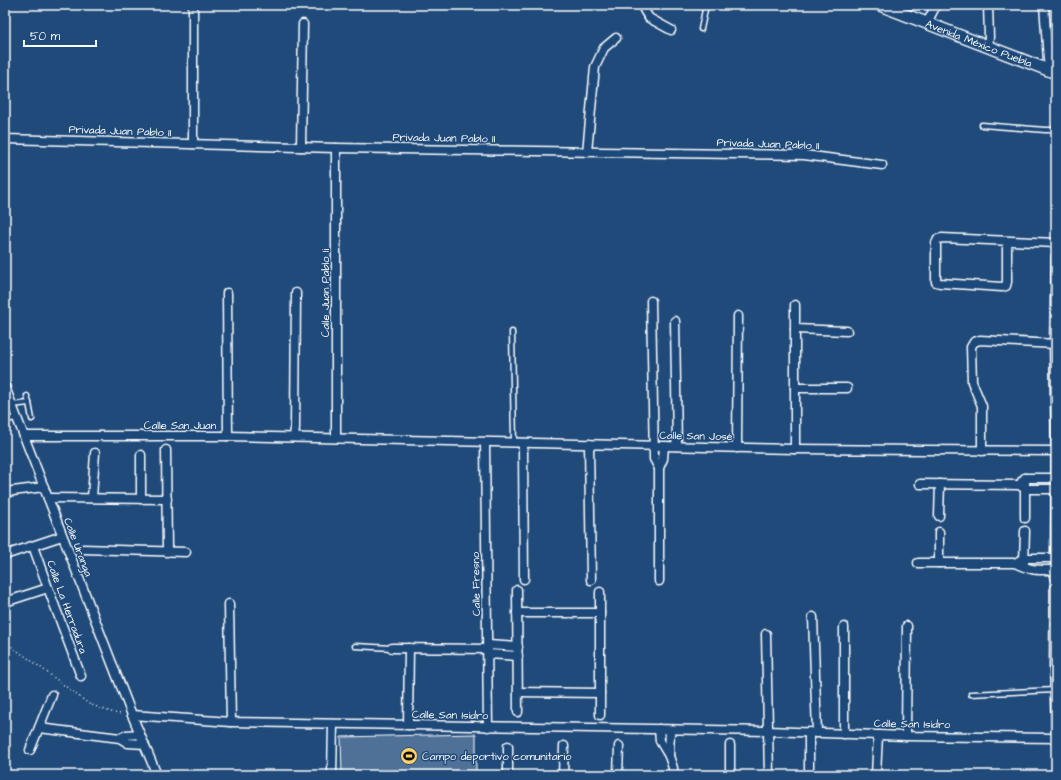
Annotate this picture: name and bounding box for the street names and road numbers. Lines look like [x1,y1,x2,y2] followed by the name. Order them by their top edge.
[923,16,1035,71] street label: Avenida México Puebla
[68,122,172,140] street label: Privada Juan Pablo II
[392,130,496,146] street label: Privada Juan Pablo II
[716,135,820,153] street label: Privada Juan Pablo II
[318,248,333,337] street label: Calle Juan Pablo Ii
[144,418,217,433] street label: Calle San Juan
[659,428,733,444] street label: Calle San José
[59,515,96,579] street label: Calle Uranga
[468,551,484,616] street label: Calle Fresno
[43,558,91,656] street label: Calle La Herradura
[412,707,489,723] street label: Calle San Isidro
[874,716,951,732] street label: Calle San Isidro

